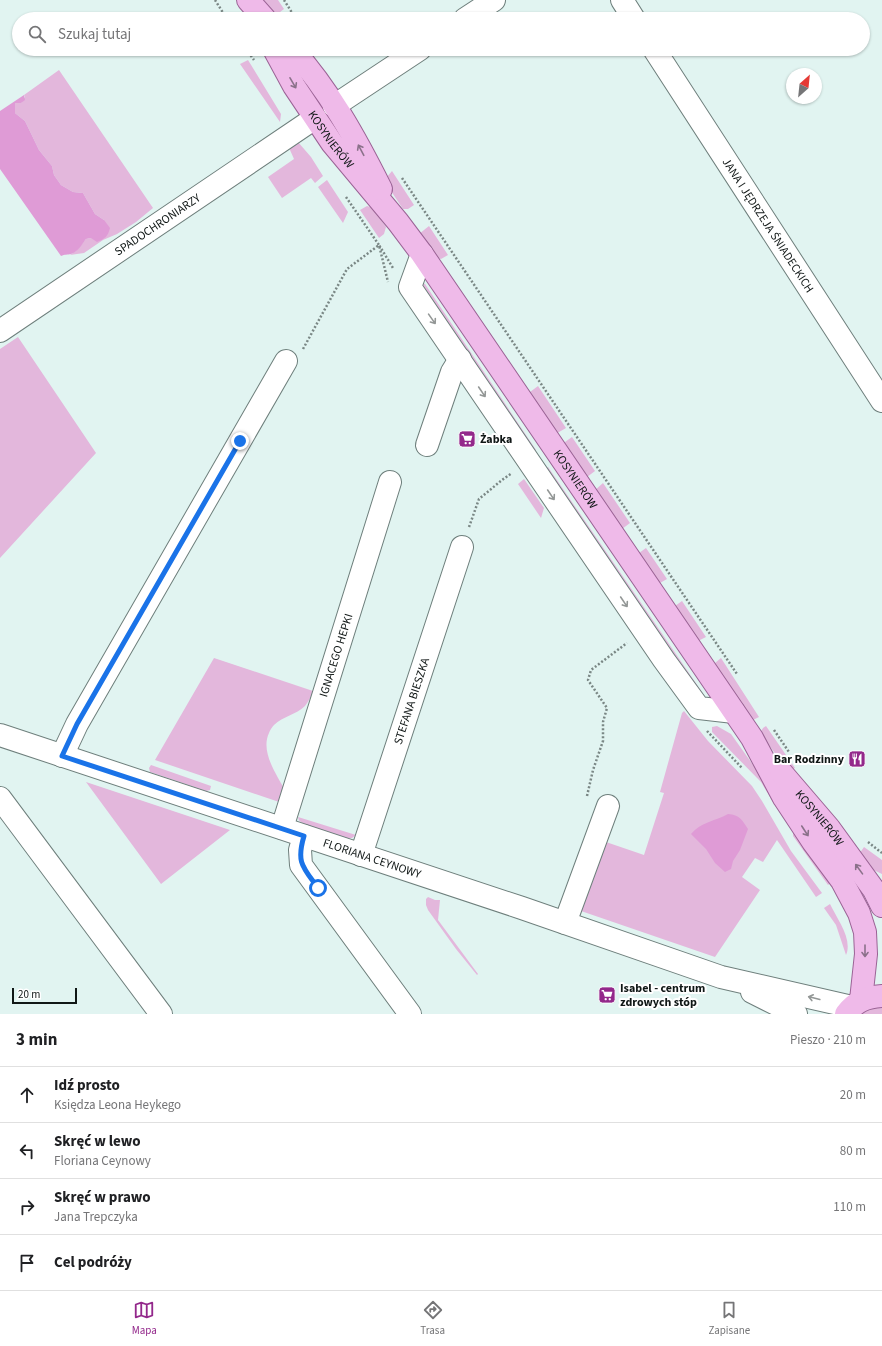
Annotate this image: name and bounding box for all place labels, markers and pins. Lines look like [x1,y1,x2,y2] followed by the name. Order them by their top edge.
[457,429,477,449] supermarket icon: Żabka
[480,431,512,448] place label: Żabka
[847,749,867,769] restaurant icon: Bar Rodzinny
[774,751,845,768] place label: Bar Rodzinny
[620,980,705,1011] place label: Isabel - centrum zdrowych stóp
[597,985,617,1005] supermarket icon: Isabel - centrum zdrowych stóp

